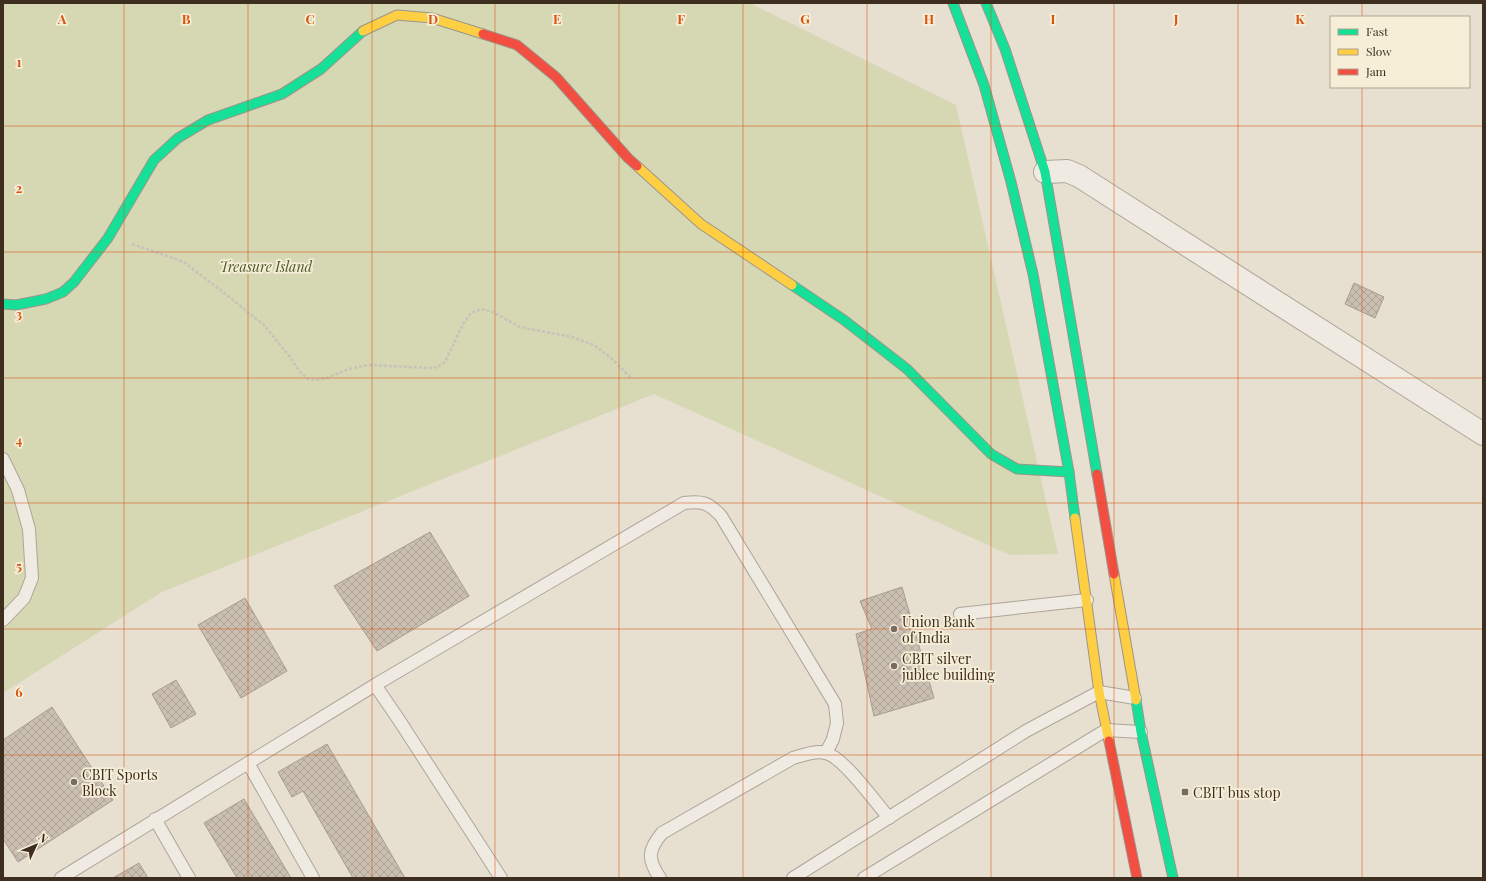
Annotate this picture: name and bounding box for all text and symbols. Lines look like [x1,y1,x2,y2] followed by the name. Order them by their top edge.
[57,10,67,27] text: A
[182,10,191,27] text: B
[305,10,315,27] text: C
[428,10,438,27] text: D
[553,10,561,27] text: E
[677,10,685,27] text: F
[800,10,810,27] text: G
[924,10,934,27] text: H
[1051,10,1056,27] text: I
[1173,10,1179,27] text: J
[1295,10,1305,27] text: K
[1330,16,1470,88] legend
[1366,23,1389,39] text: Fast
[1366,43,1392,59] text: Slow
[17,53,22,70] text: 1
[1365,63,1387,79] text: Jam
[16,179,23,196] text: 2
[220,257,313,276] park label: Treasure Island
[16,305,22,322] text: 3
[16,431,23,448] text: 4
[16,557,22,574] text: 5
[902,612,975,647] place label: Union Bank of India
[889,624,899,634] marker: Union Bank of India
[901,649,996,684] place label: CBIT silver jublee building
[889,661,899,671] marker: CBIT silver jublee building
[15,683,23,700] text: 6
[82,765,158,800] place label: CBIT Sports Block
[69,777,79,787] marker: CBIT Sports Block
[1193,783,1281,802] place label: CBIT bus stop
[1180,787,1190,797] marker: CBIT bus stop
[16,825,56,865] north arrow
[35,830,52,846] text: N

